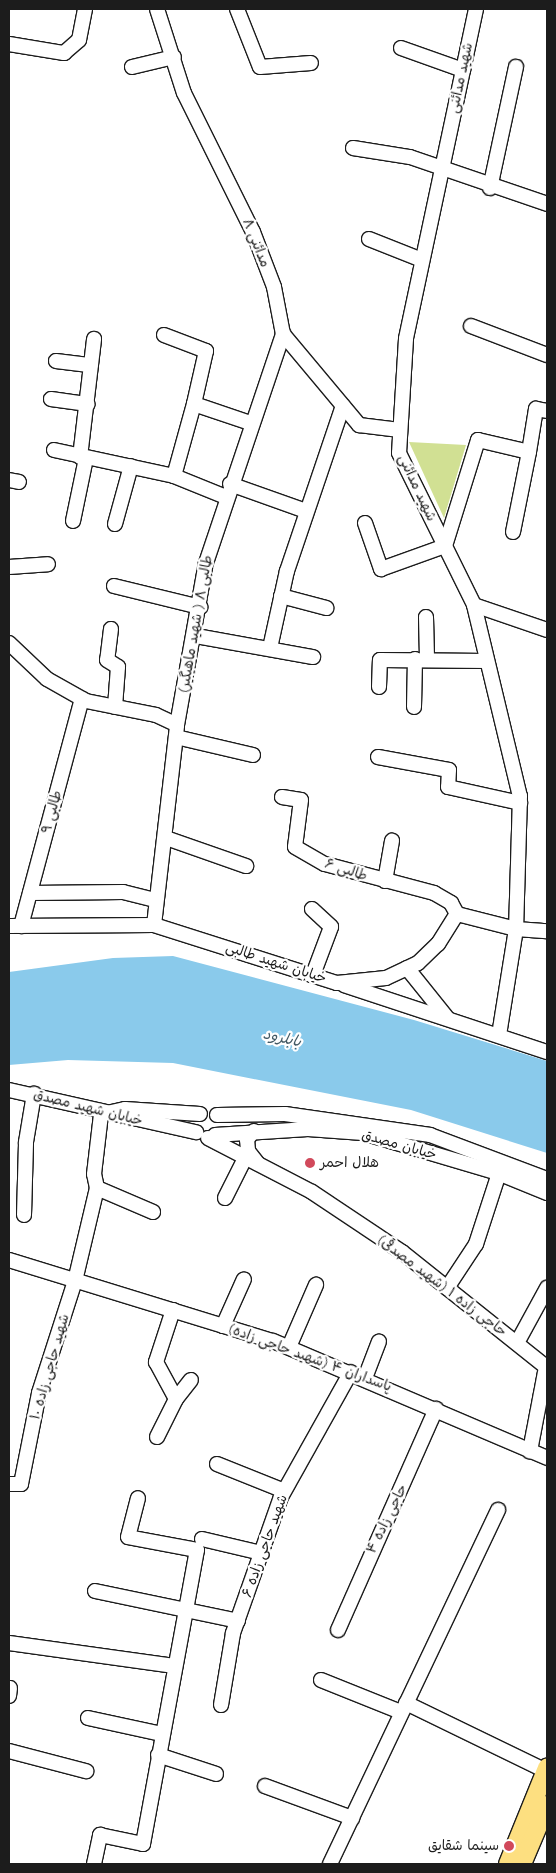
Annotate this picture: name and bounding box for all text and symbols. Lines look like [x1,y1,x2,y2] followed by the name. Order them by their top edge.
[445,41,477,115] street label: شهید مدائنی
[239,216,273,270] street label: مدائنی ۸
[394,452,440,524] street label: شهید مدائنی
[176,554,216,694] street label: طالبی ۸ ( شهید ماهیگیر)
[38,789,66,835] street label: طالبی ۹
[323,855,369,885] street label: طالبی ۶
[224,939,328,987] street label: خیابان شهید طالبی
[261,1025,303,1051] water label: بابلرود
[32,1086,144,1130] street label: خیابان شهید مصدق
[360,1126,438,1164] street label: خیابان مصدق
[320,1155,379,1171] place label: هلال احمر
[304,1157,316,1169] marker: هلال احمر
[374,1232,510,1340] street label: حاجی زاده ۱ (شهید مصدقی)
[27,1312,73,1422] street label: شهید حاجی زاده ۱۰
[226,1321,394,1395] street label: پاسداران ۴ (شهید حاجی زاده)
[363,1482,411,1556] street label: حاجی زاده ۴
[239,1492,291,1600] street label: شهید حاجی زاده ۶
[428,1838,499,1854] place label: سینما شقایق
[503,1840,515,1852] marker: سینما شقایق

